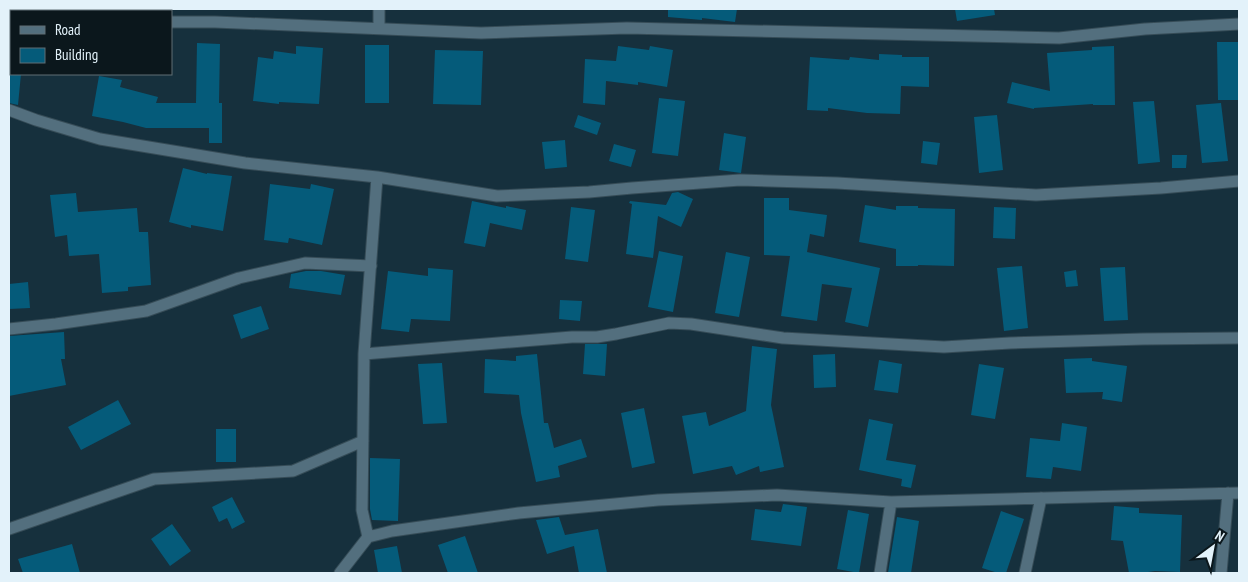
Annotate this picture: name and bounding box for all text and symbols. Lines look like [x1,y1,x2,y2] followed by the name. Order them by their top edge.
[10,10,172,75] legend
[55,20,81,39] text: Road
[55,45,98,64] text: Building
[1188,522,1238,572] north arrow
[1212,526,1228,546] text: N

